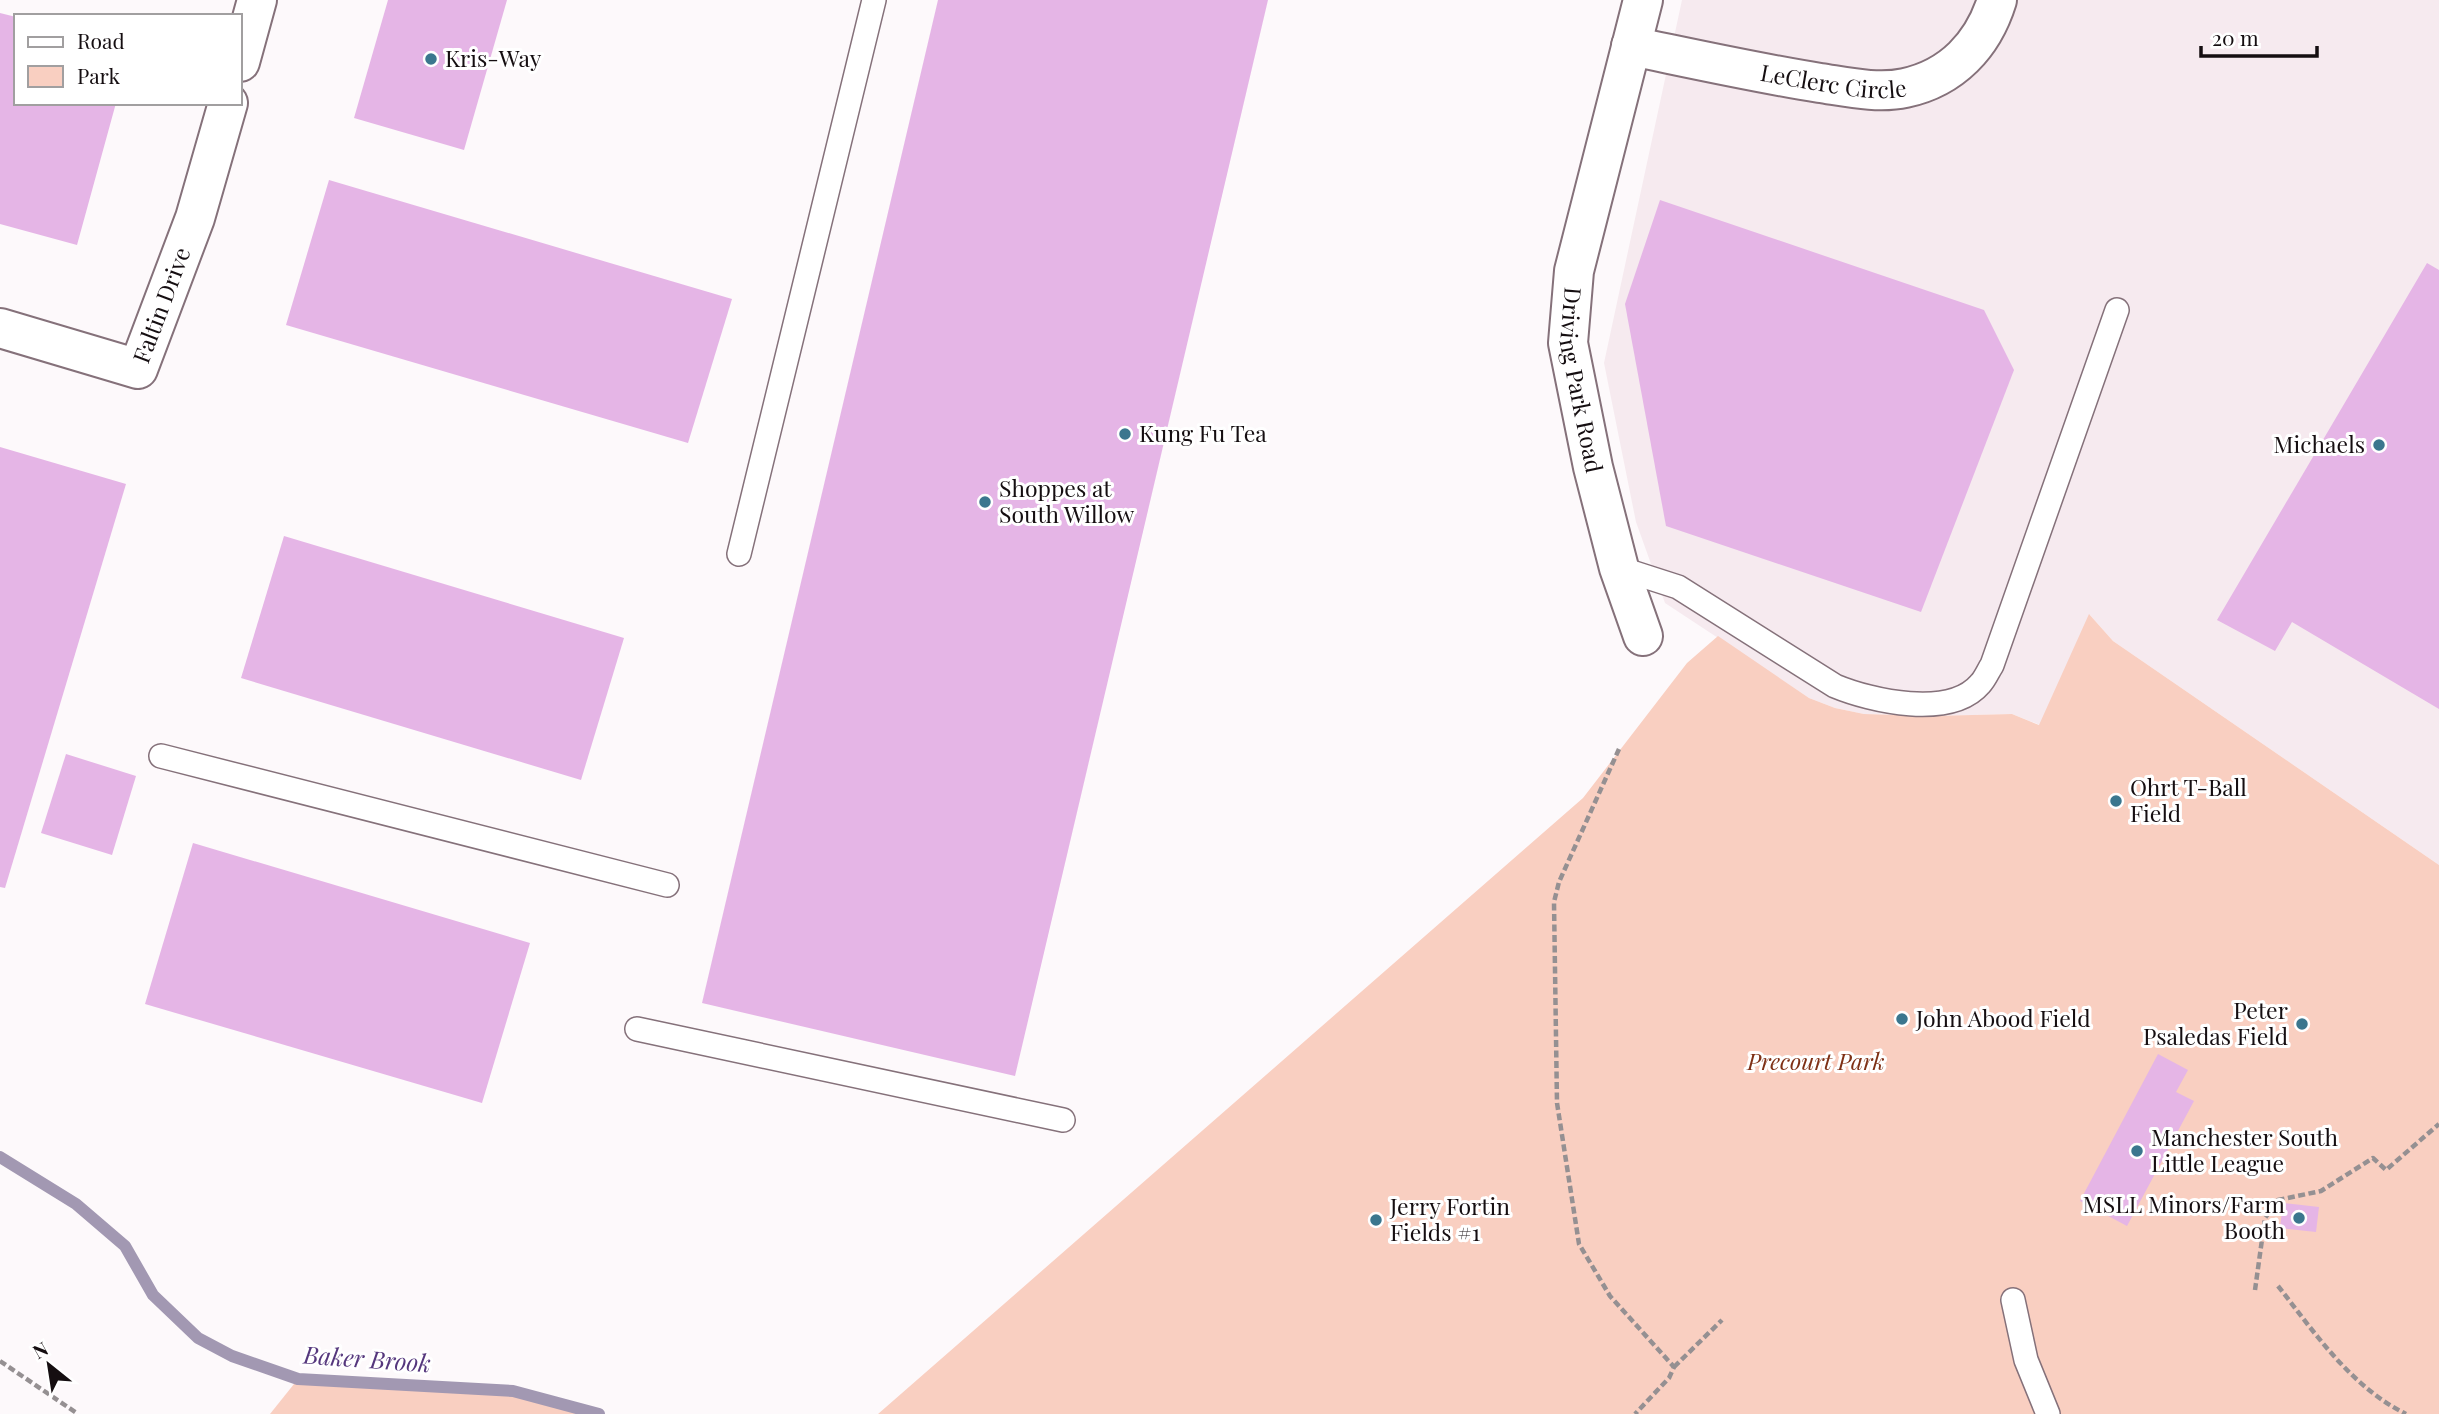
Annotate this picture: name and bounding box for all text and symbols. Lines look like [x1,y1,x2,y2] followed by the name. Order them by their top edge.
[14,14,242,105] legend
[2201,14,2316,58] scale bar
[2212,23,2259,51] text: 20 m
[77,26,125,54] text: Road
[445,42,542,73] place label: Kris-Way
[423,51,439,67] marker: Kris-Way
[1758,56,1909,104] street label: LeClerc Circle
[77,61,121,89] text: Park
[125,242,197,367] street label: Faltin Drive
[1553,286,1611,475] street label: Driving Park Road
[1139,417,1267,448] place label: Kung Fu Tea
[1117,426,1133,442] marker: Kung Fu Tea
[2274,428,2365,459] place label: Michaels
[2371,437,2387,453] marker: Michaels
[999,472,1134,529] place label: Shoppes at South Willow
[977,494,993,510] marker: Shoppes at South Willow
[2130,771,2247,828] place label: Ohrt T-Ball Field
[2108,793,2124,809] marker: Ohrt T-Ball Field
[2143,994,2288,1051] place label: Peter Psaledas Field
[1915,1002,2091,1033] place label: John Abood Field
[1894,1011,1910,1027] marker: John Abood Field
[2294,1016,2310,1032] marker: Peter Psaledas Field
[1746,1045,1885,1076] park label: Precourt Park
[2151,1121,2339,1178] place label: Manchester South Little League
[2129,1143,2145,1159] marker: Manchester South Little League
[2083,1188,2286,1245] place label: MSLL Minors/Farm Booth
[1389,1190,1510,1247] place label: Jerry Fortin Fields #1
[2291,1210,2307,1226] marker: MSLL Minors/Farm Booth
[1368,1212,1384,1228] marker: Jerry Fortin Fields #1
[14,1330,84,1400] north arrow
[28,1335,53,1364] text: N
[301,1338,432,1378] water label: Baker Brook

